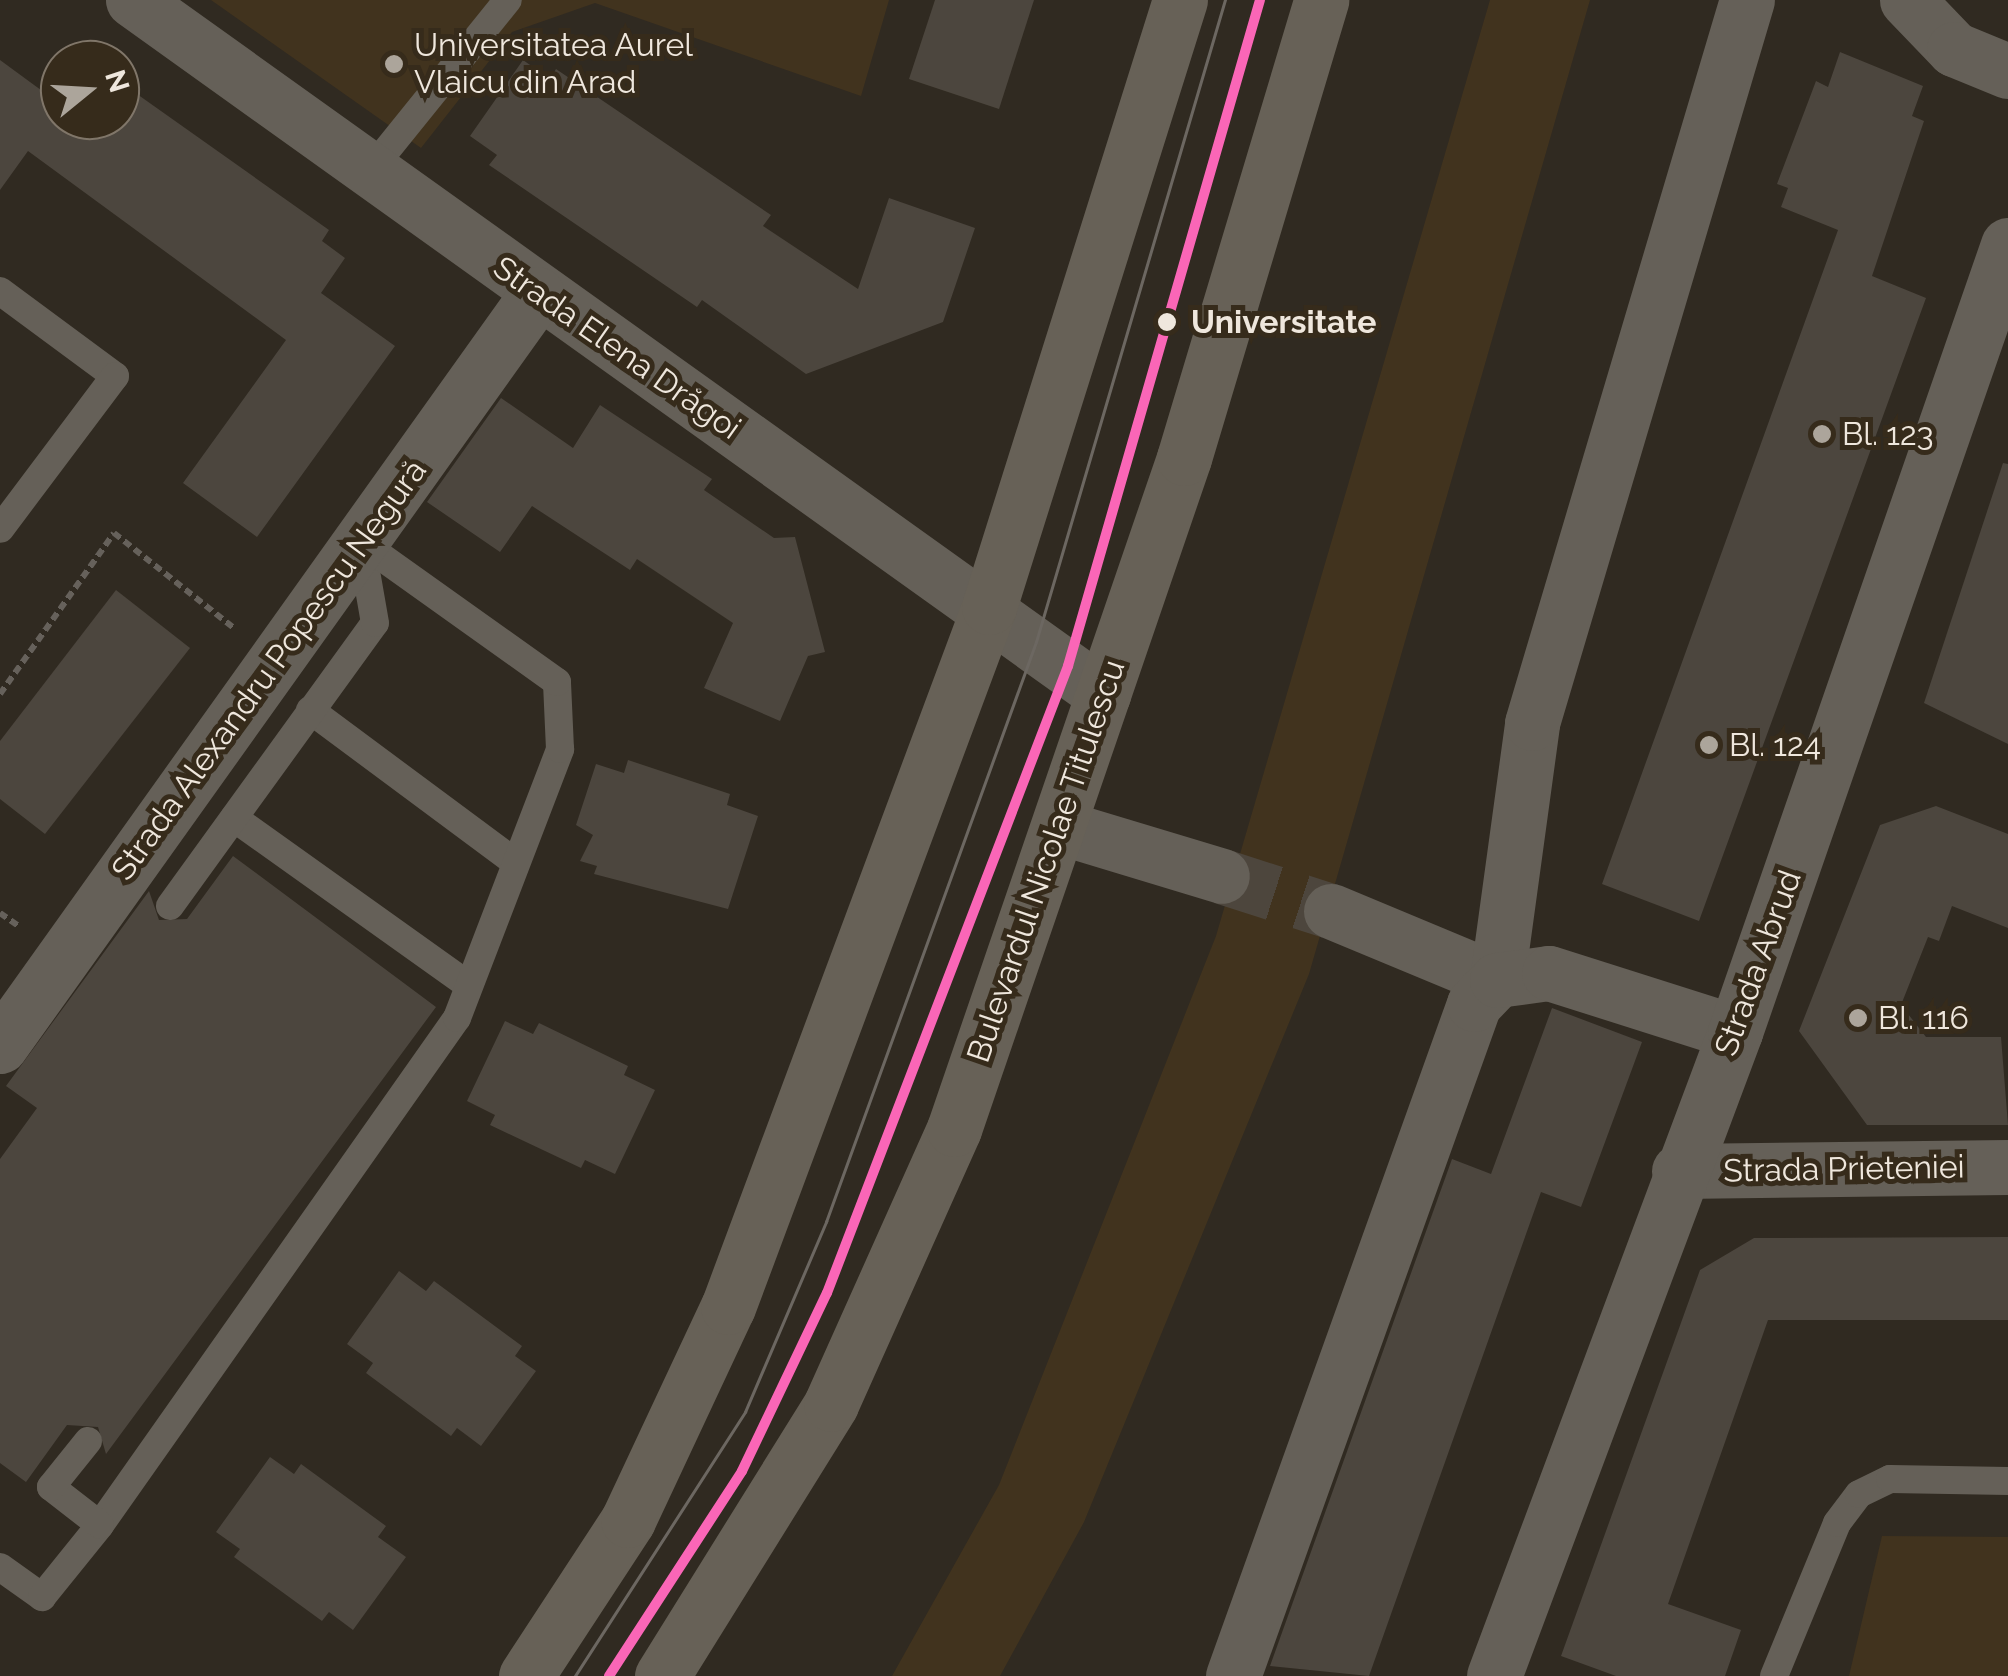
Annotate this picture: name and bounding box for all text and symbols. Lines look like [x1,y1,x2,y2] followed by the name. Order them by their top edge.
[414,27,694,102] place label: Universitatea Aurel Vlaicu din Arad
[40,40,140,140] north arrow
[383,53,405,75] marker: Universitatea Aurel Vlaicu din Arad
[98,66,136,96] text: N
[486,248,748,448] street label: Strada Elena Drăgoi
[1191,303,1376,341] place label: Universitate
[1152,307,1182,337] marker: Universitate
[1842,415,1934,453] place label: Bl. 123
[1811,423,1833,445] marker: Bl. 123
[103,452,435,888] street label: Strada Alexandru Popescu Negură
[959,654,1133,1068] street label: Bulevardul Nicolae Titulescu
[1729,726,1821,764] place label: Bl. 124
[1698,734,1720,756] marker: Bl. 124
[1707,865,1809,1061] street label: Strada Abrud
[1878,999,1969,1037] place label: Bl. 116
[1847,1007,1869,1029] marker: Bl. 116
[1723,1148,1965,1190] street label: Strada Prieteniei

